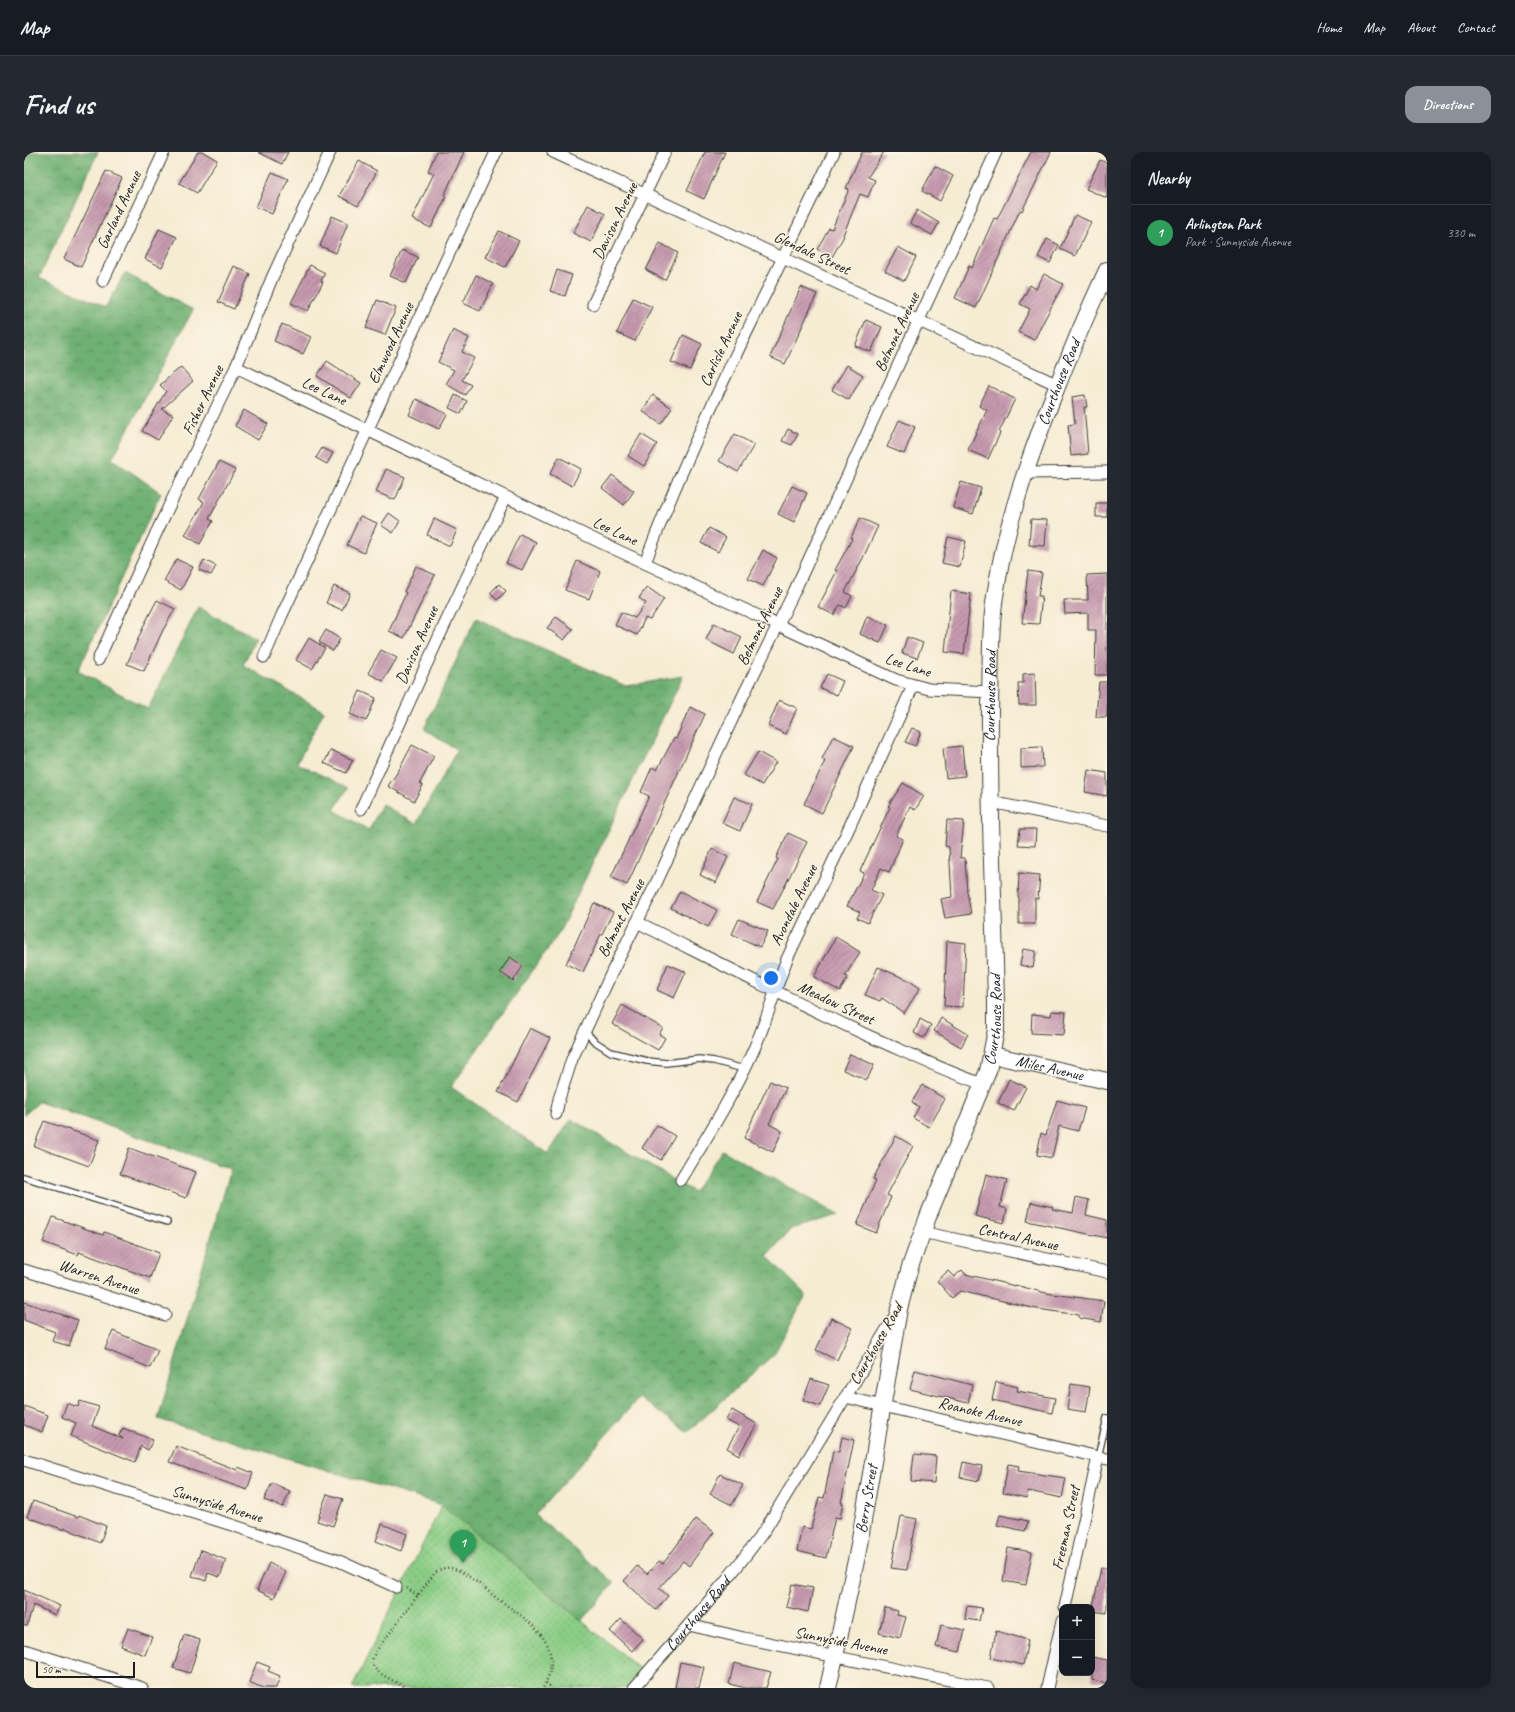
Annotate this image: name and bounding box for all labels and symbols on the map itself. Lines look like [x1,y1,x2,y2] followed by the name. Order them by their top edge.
[92,166,147,252] street label: Garland Avenue
[588,178,643,263] street label: Davison Avenue
[771,227,855,280] street label: Glendale Street
[870,288,925,375] street label: Belmont Avenue
[363,297,419,387] street label: Elmwood Avenue
[695,307,748,390] street label: Carlisle Avenue
[1033,334,1086,428] street label: Courthouse Road
[178,360,229,438] street label: Fisher Avenue
[299,372,351,411] street label: Lee Lane
[590,512,642,551] street label: Lee Lane
[732,582,788,669] street label: Belmont Avenue
[391,601,444,687] street label: Davison Avenue
[883,648,935,682] street label: Lee Lane
[980,648,1001,741] street label: Courthouse Road
[766,860,823,949] street label: Avondale Avenue
[593,874,650,960] street label: Belmont Avenue
[761,968,781,988] your location
[979,971,1006,1067] street label: Courthouse Road
[795,977,879,1030] street label: Meadow Street
[1014,1051,1087,1086] street label: Miles Avenue
[976,1219,1061,1256] street label: Central Avenue
[56,1255,143,1300] street label: Warren Avenue
[845,1297,909,1388] street label: Courthouse Road
[936,1393,1025,1432] street label: Roanoke Avenue
[851,1461,883,1535] street label: Berry Street
[169,1481,267,1528] street label: Sunnyside Avenue
[1047,1481,1085,1572] street label: Freeman Street
[450,1530,476,1563] pin: 1
[661,1570,737,1655] street label: Courthouse Road
[793,1622,891,1660] street label: Sunnyside Avenue
[36,1660,135,1679] scale bar

